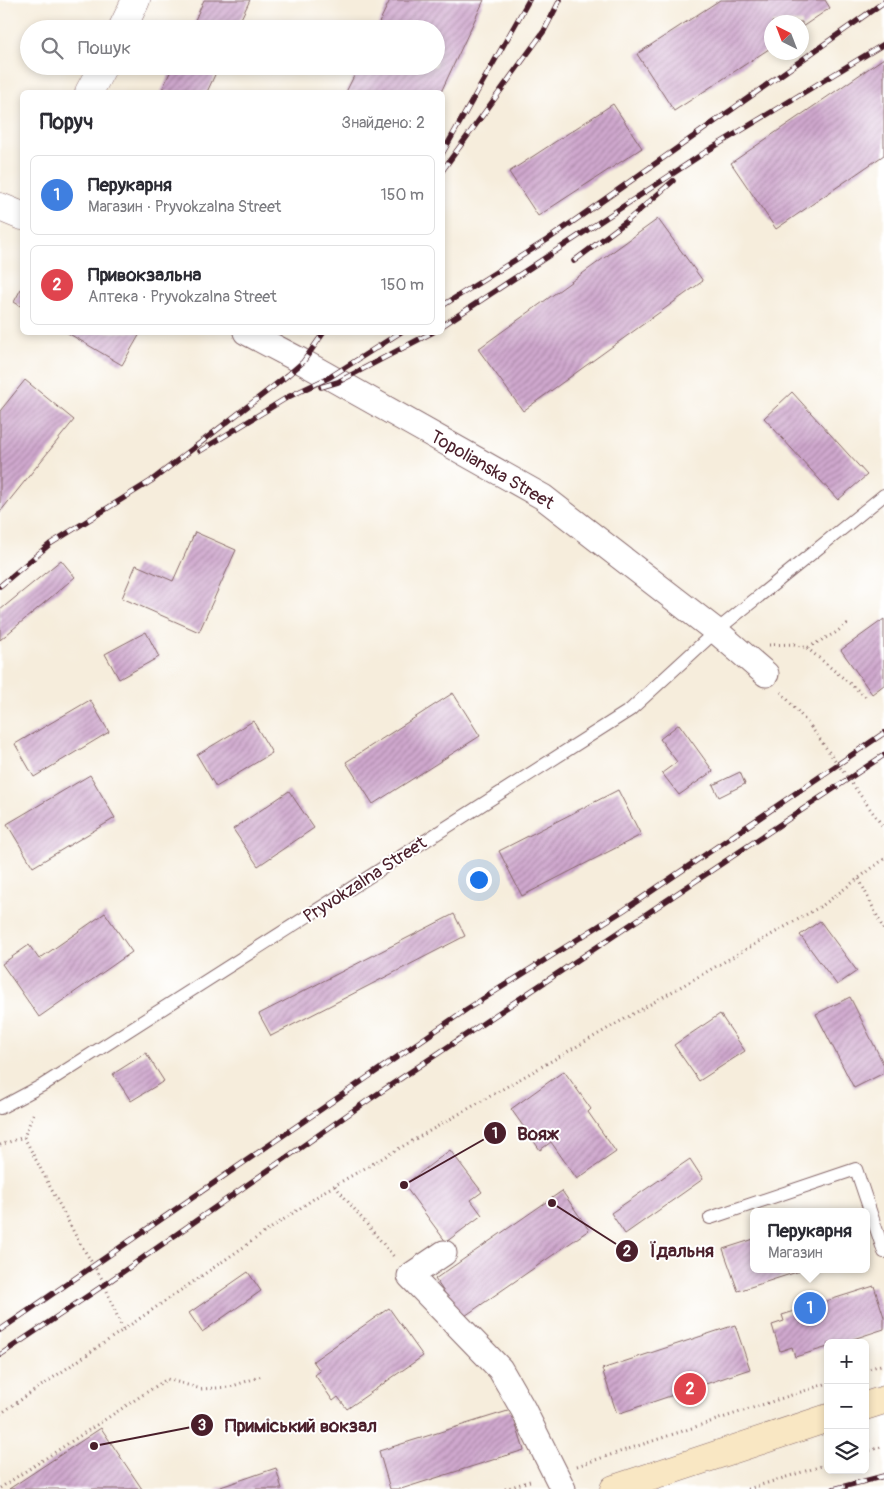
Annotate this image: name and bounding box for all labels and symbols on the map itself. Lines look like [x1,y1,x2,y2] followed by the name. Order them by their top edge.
[764,15,809,60] north arrow
[426,425,559,515] street label: Topolianska Street
[299,831,432,928] street label: Pryvokzalna Street
[466,867,492,893] your location
[482,1116,569,1150] callout: Вояж
[517,1122,560,1146] text: Вояж
[492,1124,498,1143] text: 1
[615,1234,724,1268] callout: Їдальня
[649,1239,714,1263] text: Їдальня
[623,1242,631,1261] text: 2
[794,1289,826,1327] pin: 1
[674,1370,706,1408] pin: 2
[190,1408,387,1442] callout: Приміський вокзал
[225,1414,377,1438] text: Приміський вокзал
[198,1416,206,1435] text: 3

